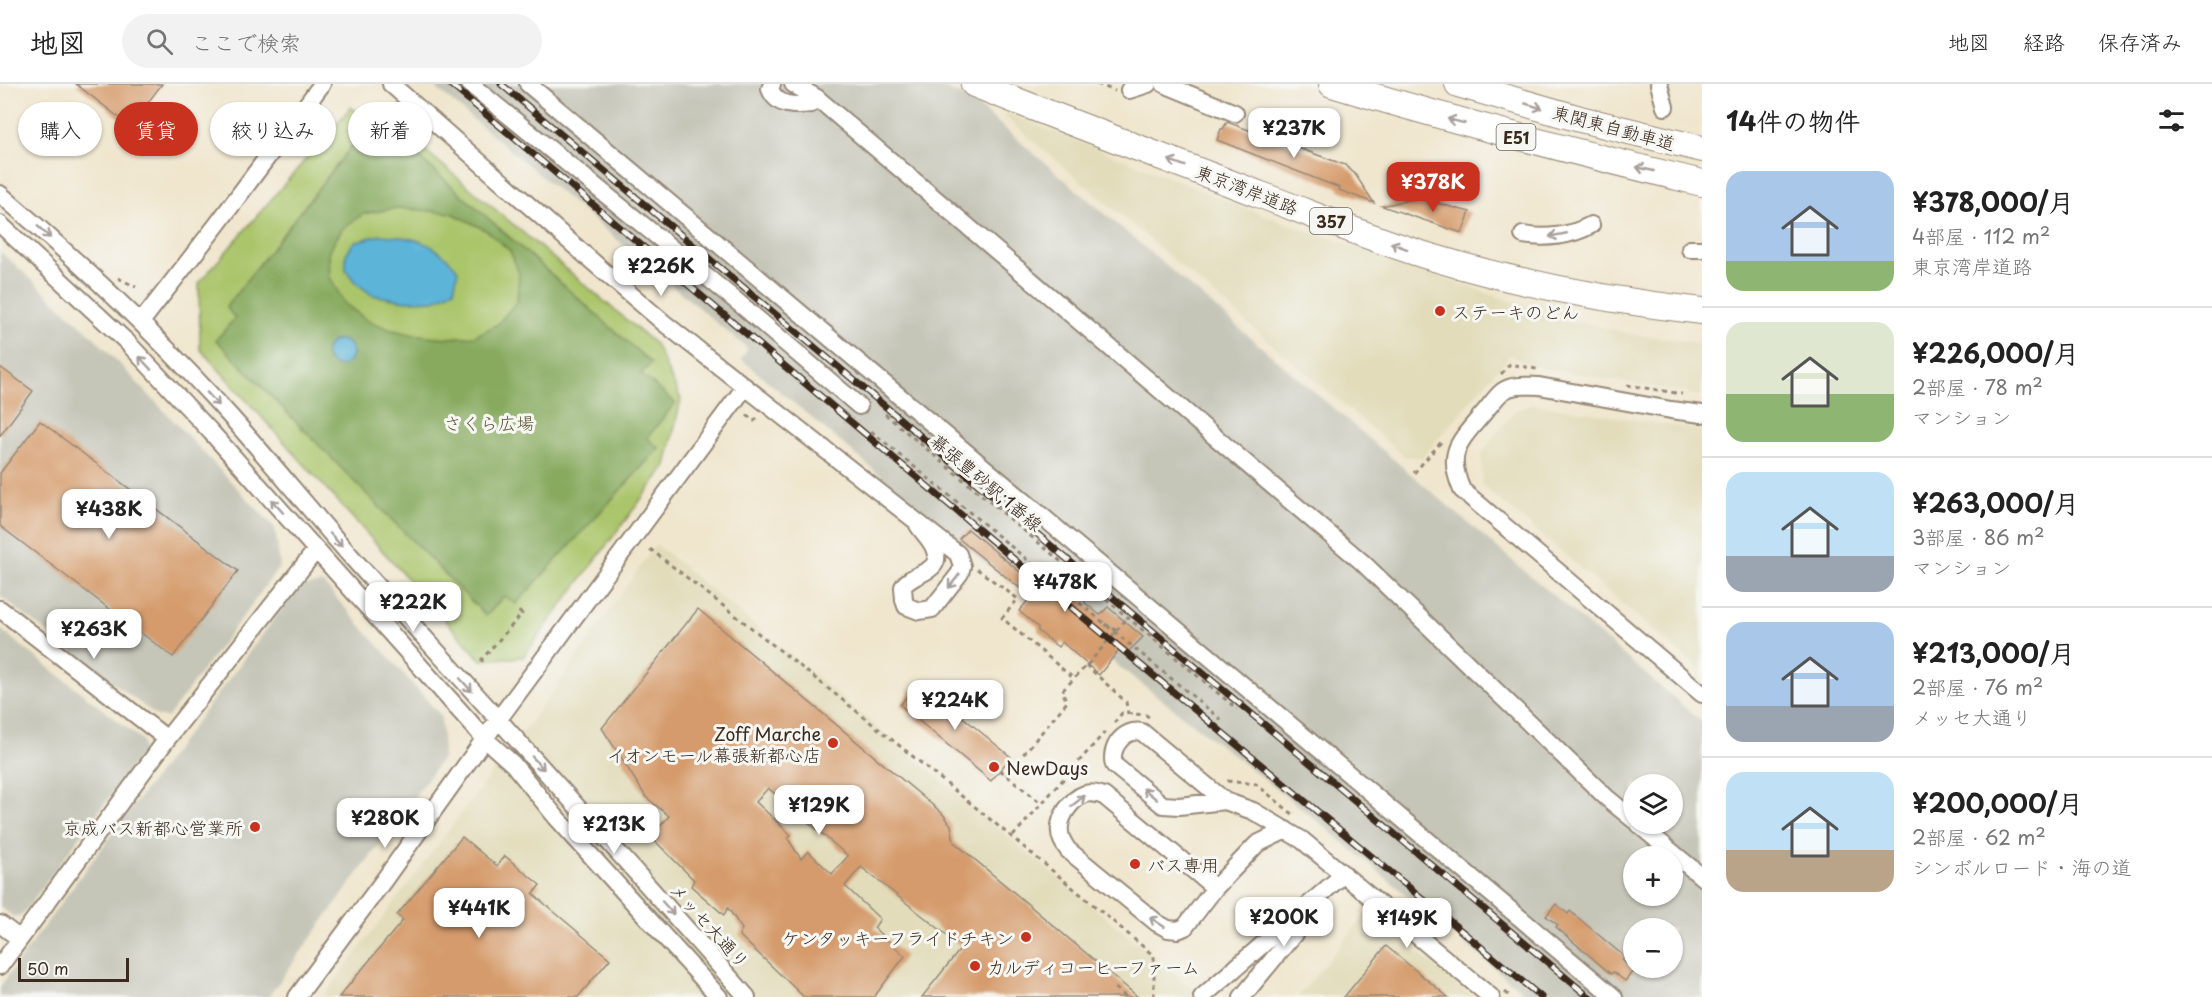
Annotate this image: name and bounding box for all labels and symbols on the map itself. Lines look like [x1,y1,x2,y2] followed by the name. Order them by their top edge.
[1550,98,1678,156] street label: 東関東自動車道
[1524,101,1543,112] one-way arrow
[1252,108,1336,159] pin: ¥237K
[1447,115,1466,126] one-way arrow
[1496,124,1536,150] road number: E51
[1168,156,1187,167] one-way arrow
[1192,157,1302,221] street label: 東京湾岸道路
[1391,162,1475,213] pin: ¥378K
[1636,163,1655,174] one-way arrow
[1310,208,1352,234] road number: 357
[36,225,51,239] one-way arrow
[1548,230,1568,241] one-way arrow
[1390,239,1409,250] one-way arrow
[619,246,703,297] pin: ¥226K
[1452,298,1579,325] place label: ステーキのどん
[1433,304,1447,318] marker: ステーキのどん
[138,355,153,370] one-way arrow
[206,391,220,406] one-way arrow
[444,409,534,436] park label: さくら広場
[925,427,1049,537] street label: 幕張豊砂駅;1番線
[67,489,151,540] pin: ¥438K
[270,499,284,514] one-way arrow
[329,532,343,547] one-way arrow
[1023,562,1107,613] pin: ¥478K
[947,573,960,589] one-way arrow
[371,582,455,633] pin: ¥222K
[52,609,136,660] pin: ¥263K
[459,677,473,692] one-way arrow
[913,680,997,731] pin: ¥224K
[607,720,821,768] place label: Zoff Marche イオンモール幕張新都心店
[826,736,840,750] marker: Zoff Marche イオンモール幕張新都心店
[1006,754,1088,781] place label: NewDays
[531,755,545,770] one-way arrow
[987,760,1001,774] marker: NewDays
[777,785,861,836] pin: ¥129K
[1142,787,1158,800] one-way arrow
[1070,794,1086,807] one-way arrow
[343,798,427,849] pin: ¥280K
[572,804,656,855] pin: ¥213K
[63,814,243,841] place label: 京成バス新都心営業所
[248,820,262,834] marker: 京成バス新都心営業所
[1147,851,1219,878] place label: バス専用
[1128,857,1142,871] marker: バス専用
[664,876,756,974] street label: メッセ大通り
[437,888,521,939] pin: ¥441K
[1242,897,1326,948] pin: ¥200K
[1365,898,1449,949] pin: ¥149K
[661,900,675,915] one-way arrow
[1150,916,1166,928] one-way arrow
[782,924,1014,951] place label: ケンタッキーフライドチキン
[1019,930,1033,944] marker: ケンタッキーフライドチキン
[987,953,1200,980] place label: カルディコーヒーファーム
[18,955,129,982] scale bar
[968,959,982,973] marker: カルディコーヒーファーム

